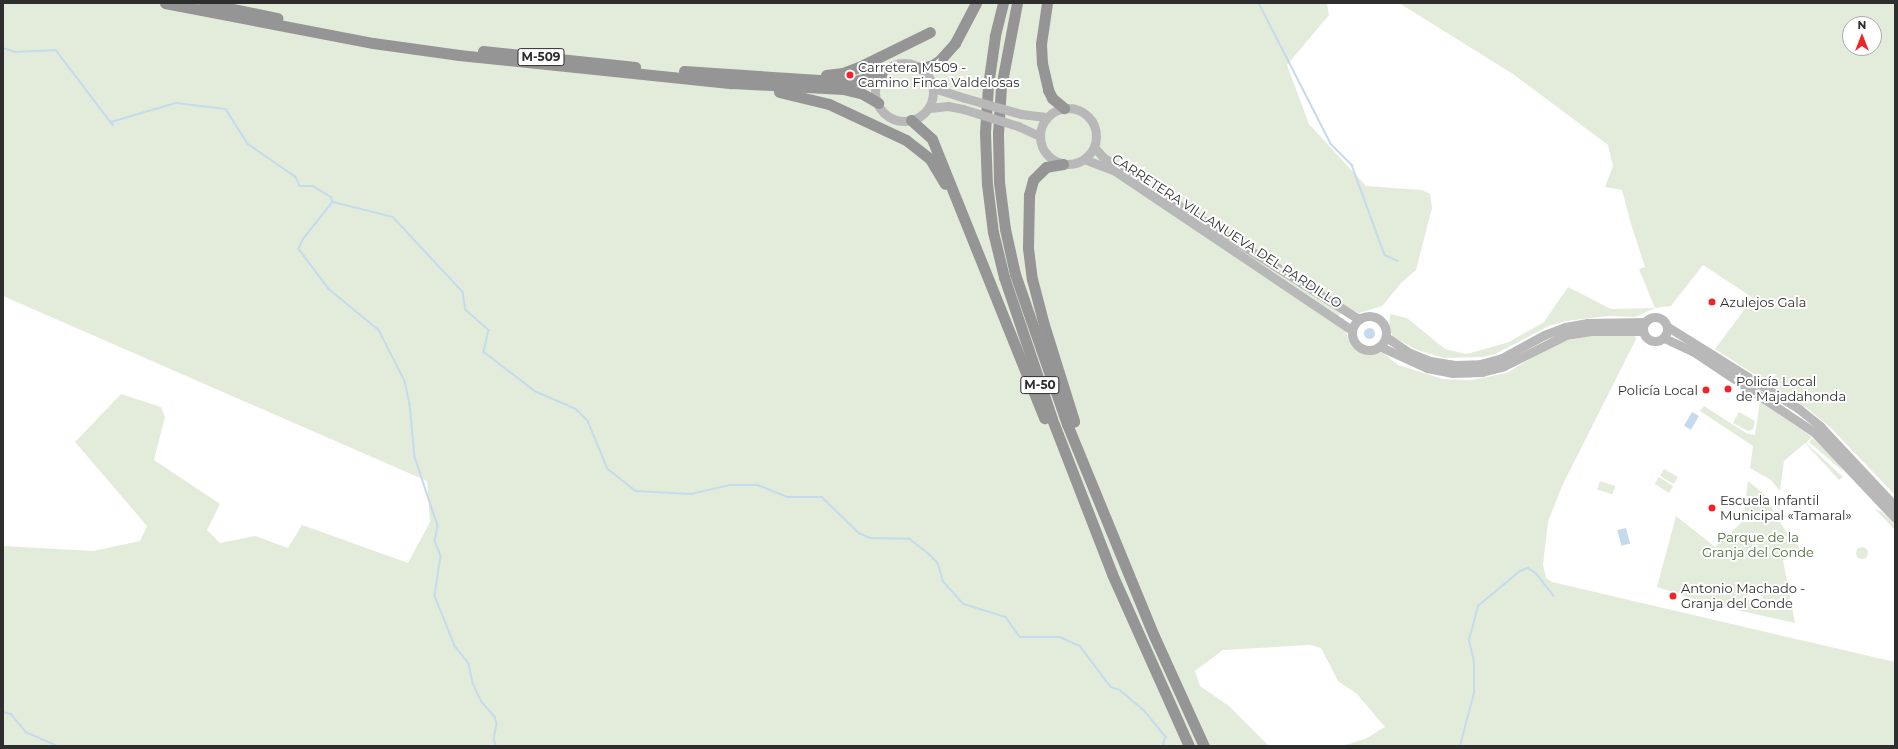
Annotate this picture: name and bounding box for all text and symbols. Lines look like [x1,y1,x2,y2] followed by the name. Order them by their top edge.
[1842,16,1882,56] north arrow
[1858,18,1866,32] text: N
[517,47,565,67] road number: M-509
[858,60,1020,91] place label: Carretera M509 - Camino Finca Valdelosas
[845,70,855,80] marker: Carretera M509 - Camino Finca Valdelosas
[1109,151,1345,311] street label: CARRETERA VILLANUEVA DEL PARDILLO
[1720,294,1806,310] place label: Azulejos Gala
[1707,297,1717,307] marker: Azulejos Gala
[1736,374,1846,405] place label: Policía Local de Majadahonda
[1020,375,1060,395] road number: M-50
[1618,382,1698,398] place label: Policía Local
[1723,384,1733,394] marker: Policía Local de Majadahonda
[1701,385,1711,395] marker: Policía Local
[1720,493,1852,524] place label: Escuela Infantil Municipal «Tamaral»
[1707,503,1717,513] marker: Escuela Infantil Municipal «Tamaral»
[1702,530,1814,561] park label: Parque de la Granja del Conde
[1681,581,1805,612] place label: Antonio Machado - Granja del Conde
[1668,591,1678,601] marker: Antonio Machado - Granja del Conde

